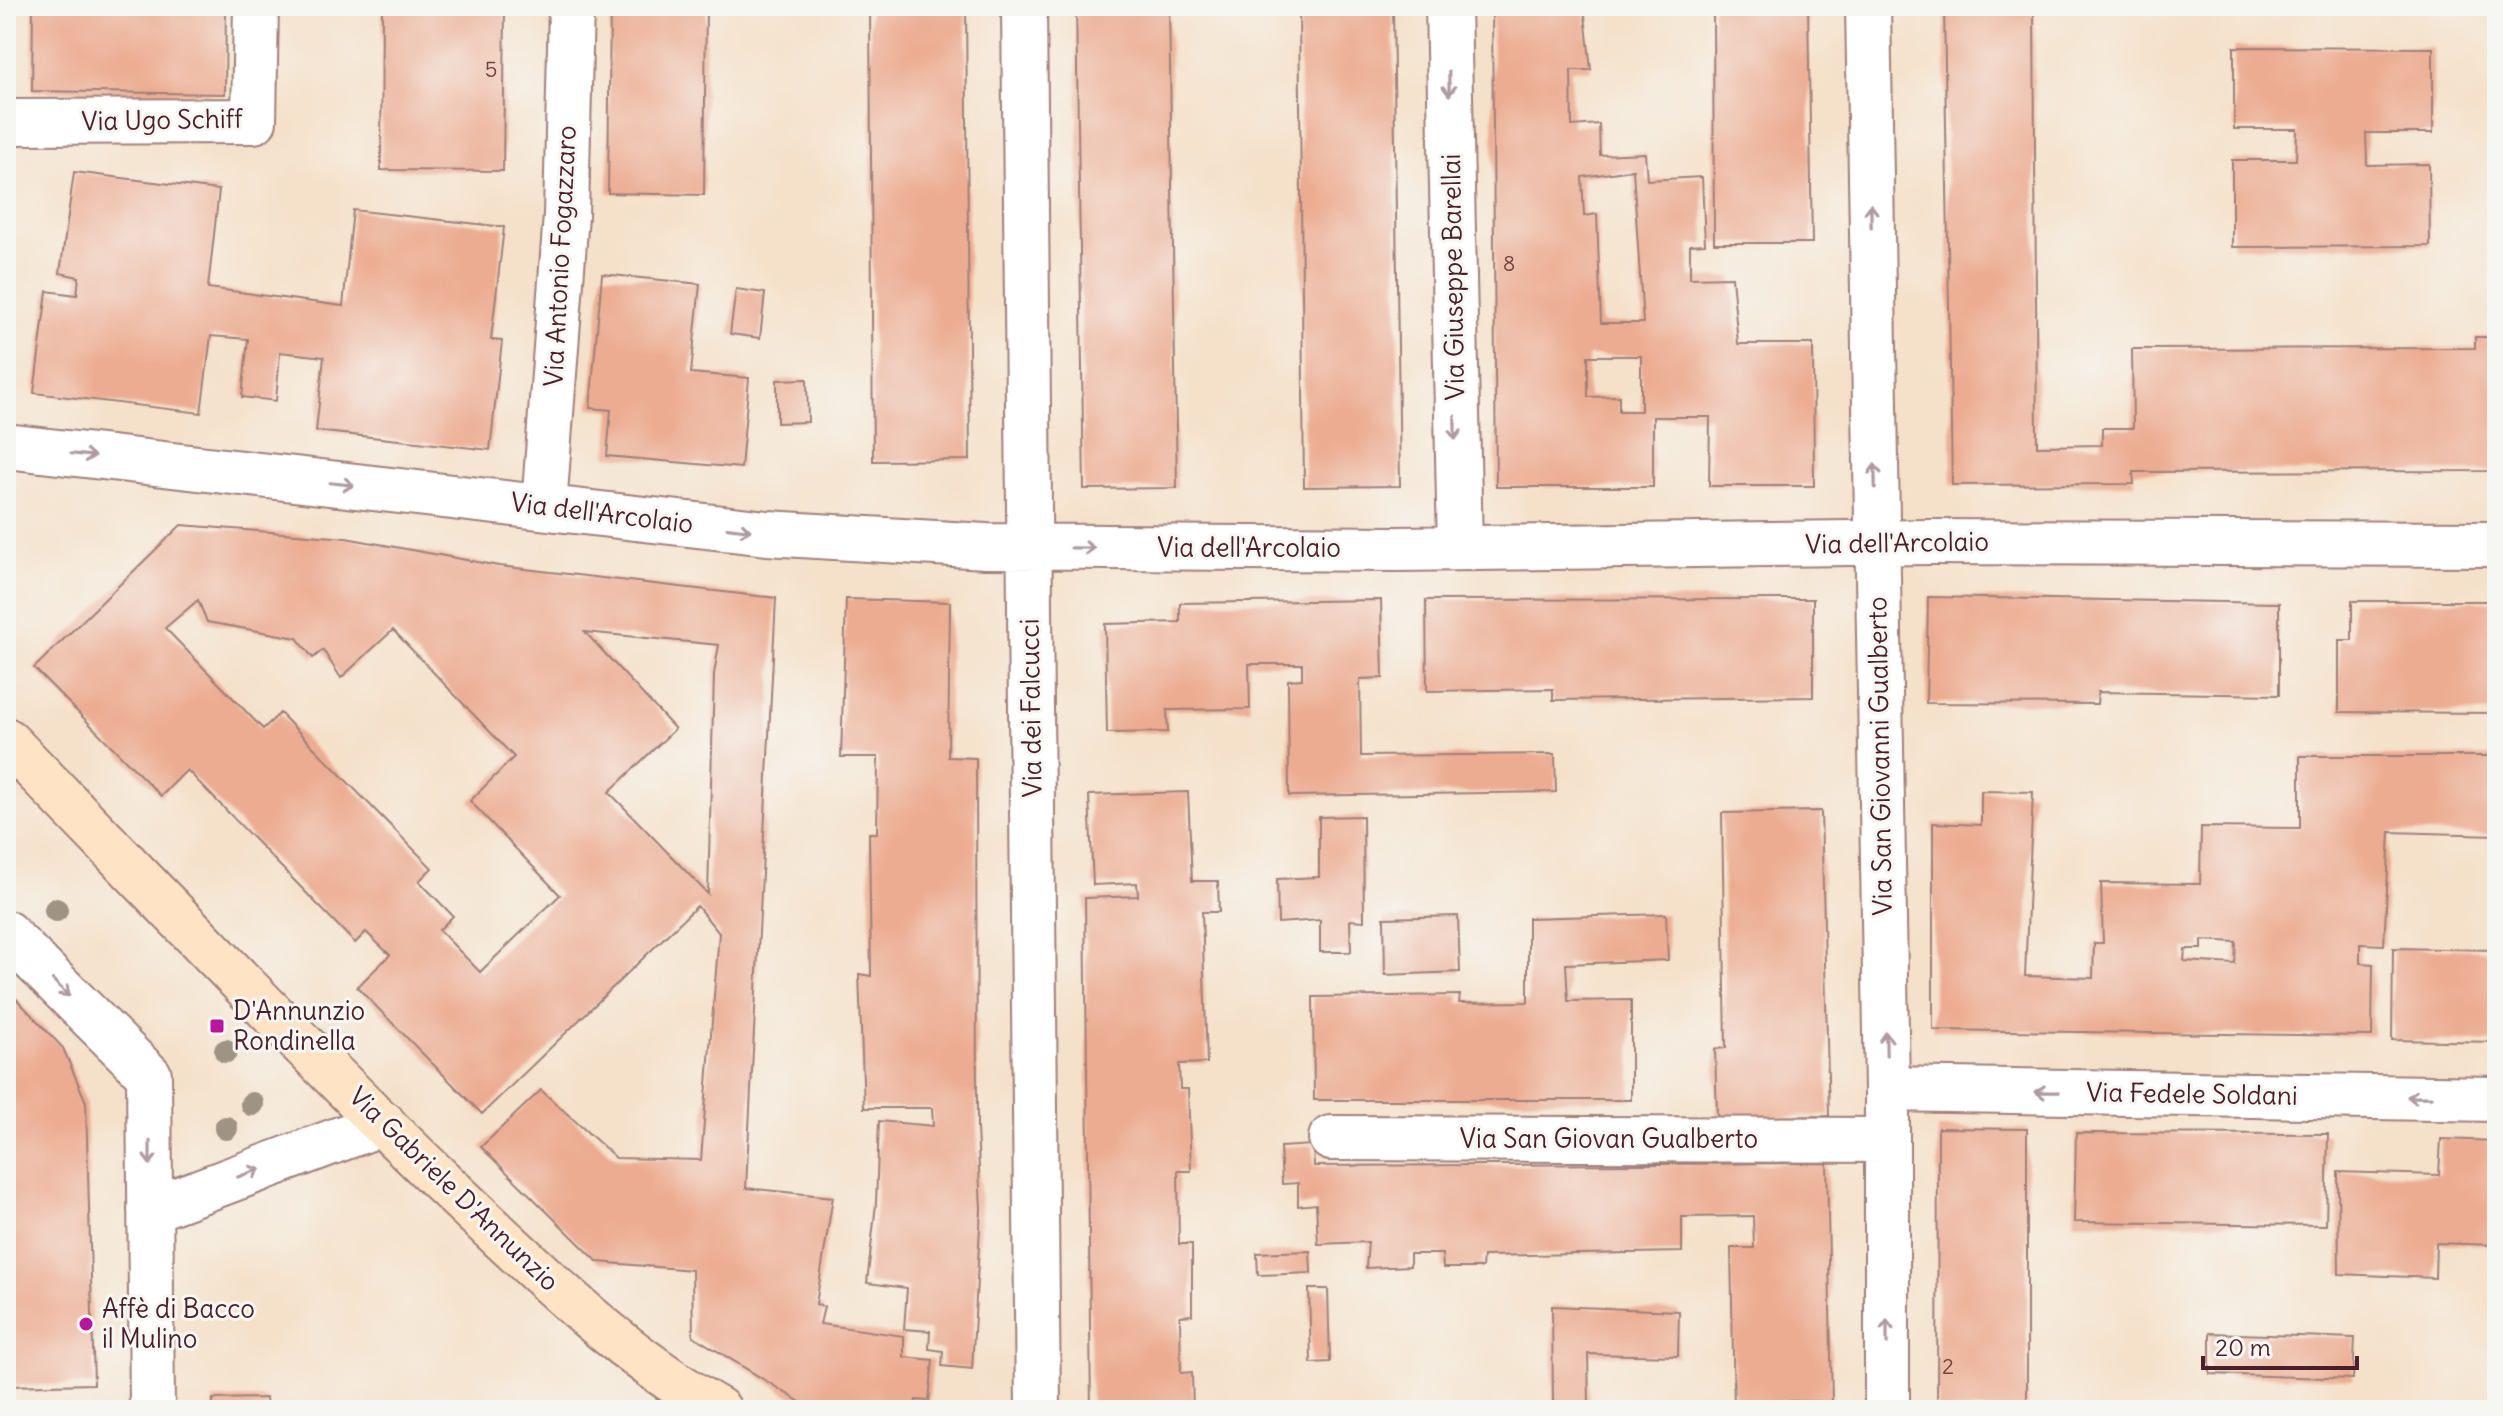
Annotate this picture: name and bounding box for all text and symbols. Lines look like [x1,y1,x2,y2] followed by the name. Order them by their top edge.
[485,55,497,83] house number: 5
[1442,70,1457,97] one-way arrow
[81,102,243,137] street label: Via Ugo Schiff
[536,124,583,388] street label: Via Antonio Fogazzaro
[1434,153,1471,401] street label: Via Giuseppe Barellai
[1863,203,1879,230] one-way arrow
[1503,249,1515,277] house number: 8
[1447,414,1463,441] one-way arrow
[70,448,96,463] one-way arrow
[1867,463,1882,490] one-way arrow
[328,476,355,491] one-way arrow
[509,485,695,540] street label: Via dell'Arcolaio
[725,522,752,537] one-way arrow
[1805,524,1989,561] street label: Via dell'Arcolaio
[1157,531,1341,564] street label: Via dell'Arcolaio
[1069,540,1096,555] one-way arrow
[1860,596,1899,916] street label: Via San Giovanni Gualberto
[1012,618,1049,798] street label: Via dei Falcucci
[51,978,70,997] one-way arrow
[233,994,365,1057] place label: D'Annunzio Rondinella
[208,1017,226,1035] marker: D'Annunzio Rondinella
[1878,1031,1894,1058] one-way arrow
[2086,1075,2298,1112] street label: Via Fedele Soldani
[342,1080,566,1298] street label: Via Gabriele D'Annunzio
[2034,1084,2061,1099] one-way arrow
[2406,1090,2433,1105] one-way arrow
[1460,1122,1758,1155] street label: Via San Giovan Gualberto
[142,1139,158,1166] one-way arrow
[236,1165,261,1179] one-way arrow
[102,1292,255,1355] place label: Affè di Bacco il Mulino
[77,1315,95,1333] marker: Affè di Bacco il Mulino
[1879,1319,1895,1346] one-way arrow
[2203,1320,2357,1370] scale bar
[2215,1332,2271,1362] text: 20 m
[1942,1352,1954,1380] house number: 2

